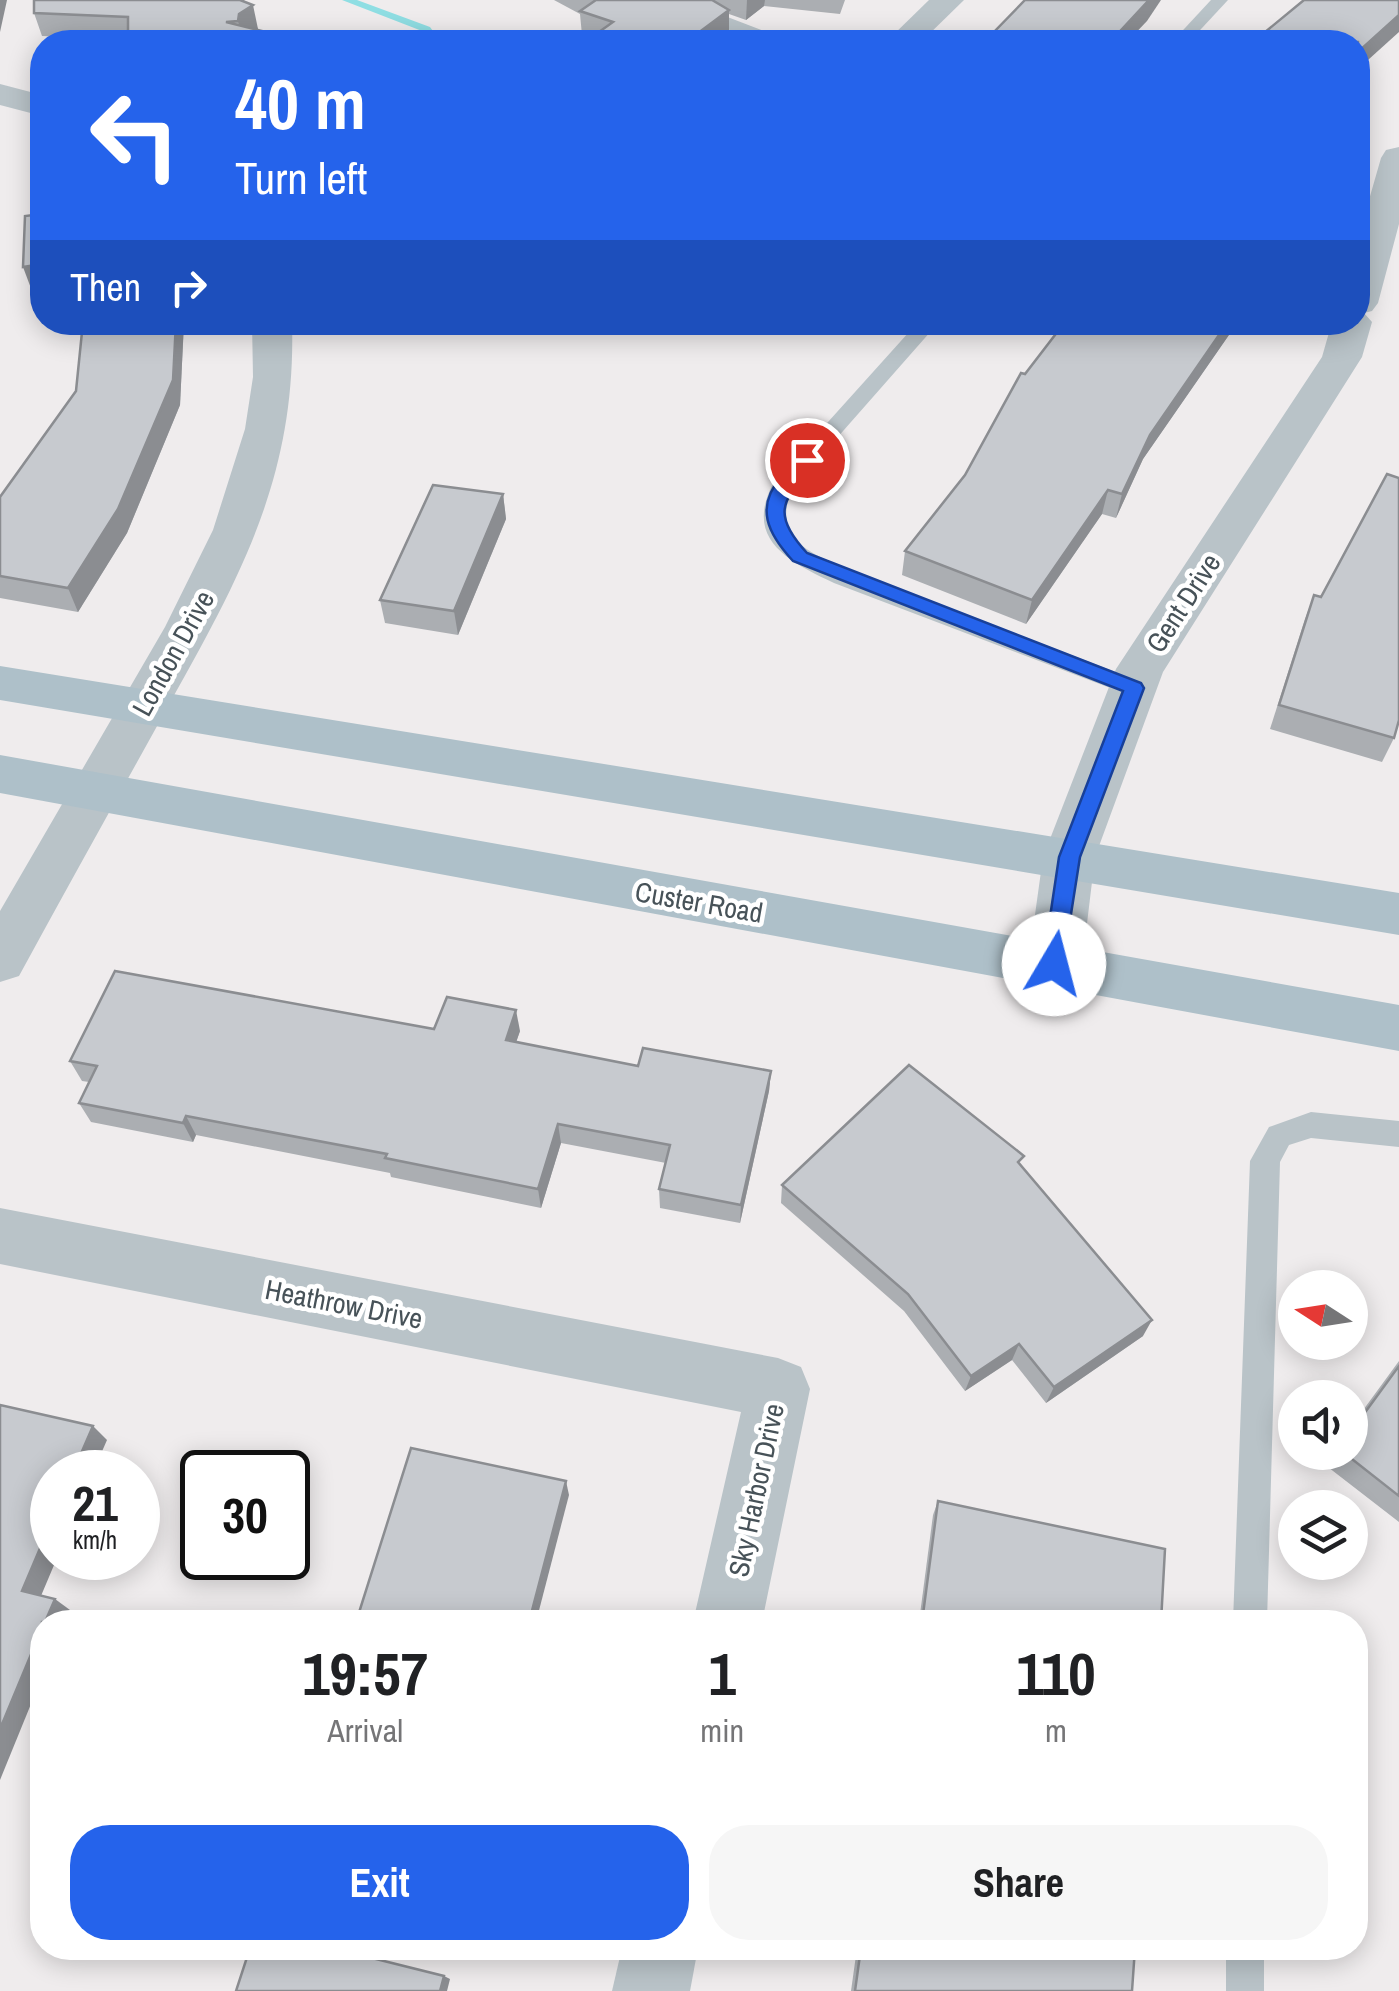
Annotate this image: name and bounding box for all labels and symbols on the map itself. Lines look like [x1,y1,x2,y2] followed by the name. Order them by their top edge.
[765,418,850,503] pin
[1137,546,1229,660] street label: Gent Drive
[123,584,223,722] street label: London Drive
[632,872,766,932] street label: Custer Road
[1002,912,1106,1016] position arrow
[262,1270,426,1338] street label: Heathrow Drive
[1278,1270,1368,1360] north arrow
[719,1400,793,1580] street label: Sky Harbor Drive
[180,1450,310,1580] speed limit sign: 30

